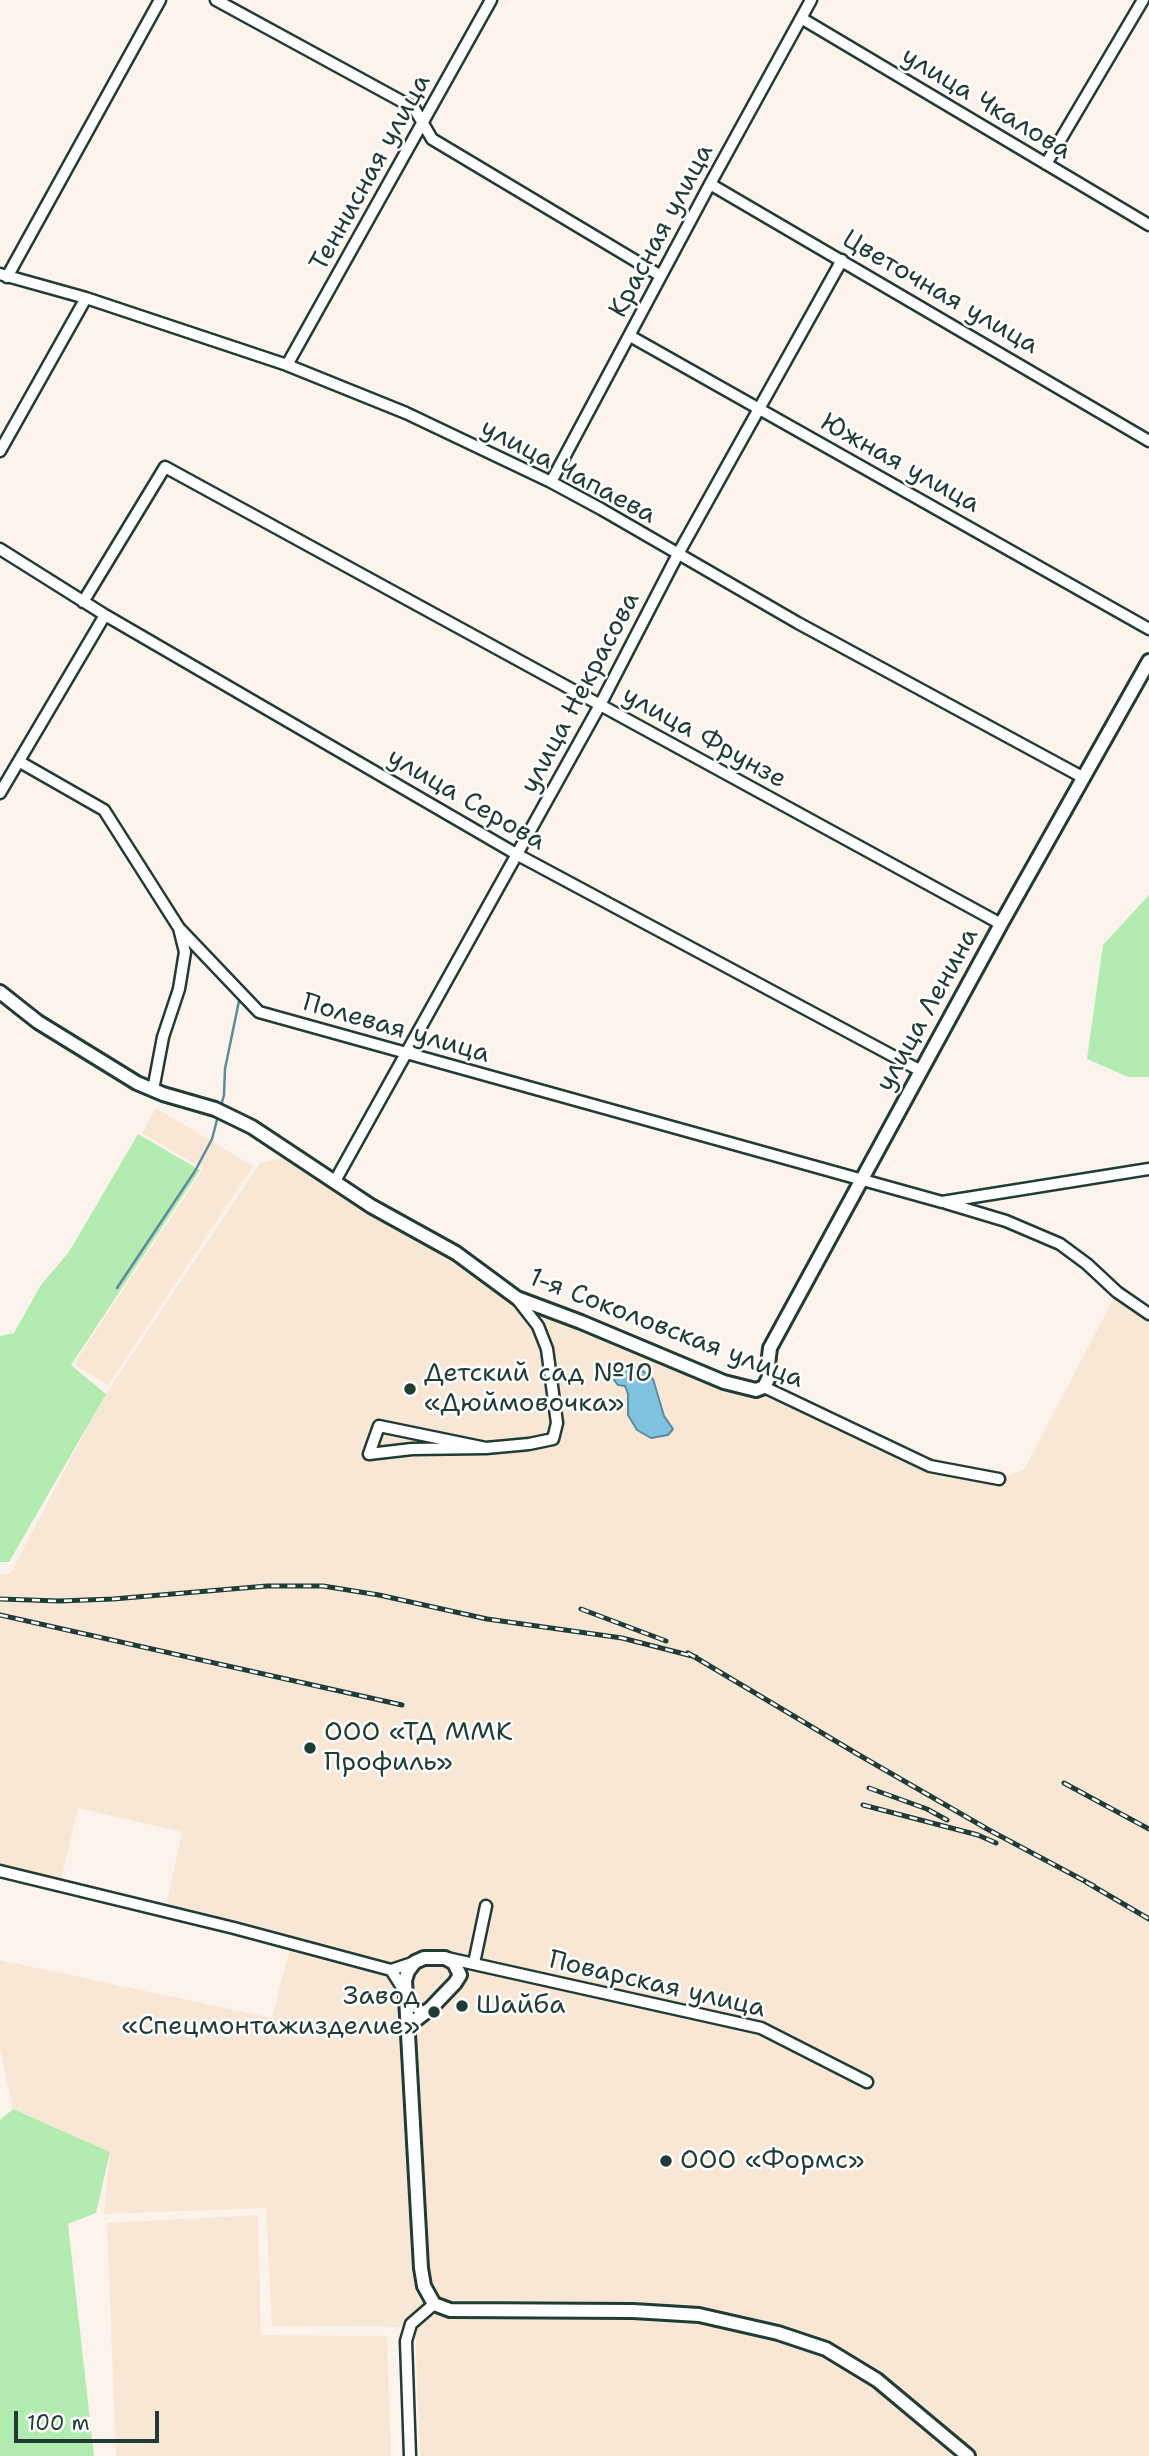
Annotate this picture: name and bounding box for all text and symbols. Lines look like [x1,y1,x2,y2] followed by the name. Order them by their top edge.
[895,41,1077,167] street label: улица Чкалова
[304,69,438,277] street label: Теннисная улица
[603,139,721,323] street label: Красная улица
[836,224,1044,362] street label: Цветочная улица
[815,407,985,521] street label: Южная улица
[475,413,661,531] street label: улица Чапаева
[515,587,647,799] street label: улица Некрасова
[617,680,791,796] street label: улица Фрунзе
[381,742,551,858] street label: улица Серова
[870,923,986,1097] street label: улица Ленина
[299,987,493,1071] street label: Полевая улица
[524,1262,808,1396] street label: 1-я Соколовская улица
[424,1358,653,1420] place label: Детский сад №10 «Дюймовочка»
[402,1381,418,1397] marker: Детский сад №10 «Дюймовочка»
[324,1717,513,1778] place label: ООО «ТД ММК Профиль»
[302,1740,318,1756] marker: ООО «ТД ММК Профиль»
[546,1945,768,2025] street label: Поварская улица
[121,1981,420,2042] place label: Завод «Спецмонтажизделие»
[476,1990,565,2022] place label: Шайба
[454,1998,470,2014] marker: Шайба
[426,2004,442,2020] marker: Завод «Спецмонтажизделие»
[680,2145,864,2177] place label: ООО «Формс»
[658,2153,674,2169] marker: ООО «Формс»
[18,2396,163,2440] scale bar
[27,2409,90,2437] text: 100 m

